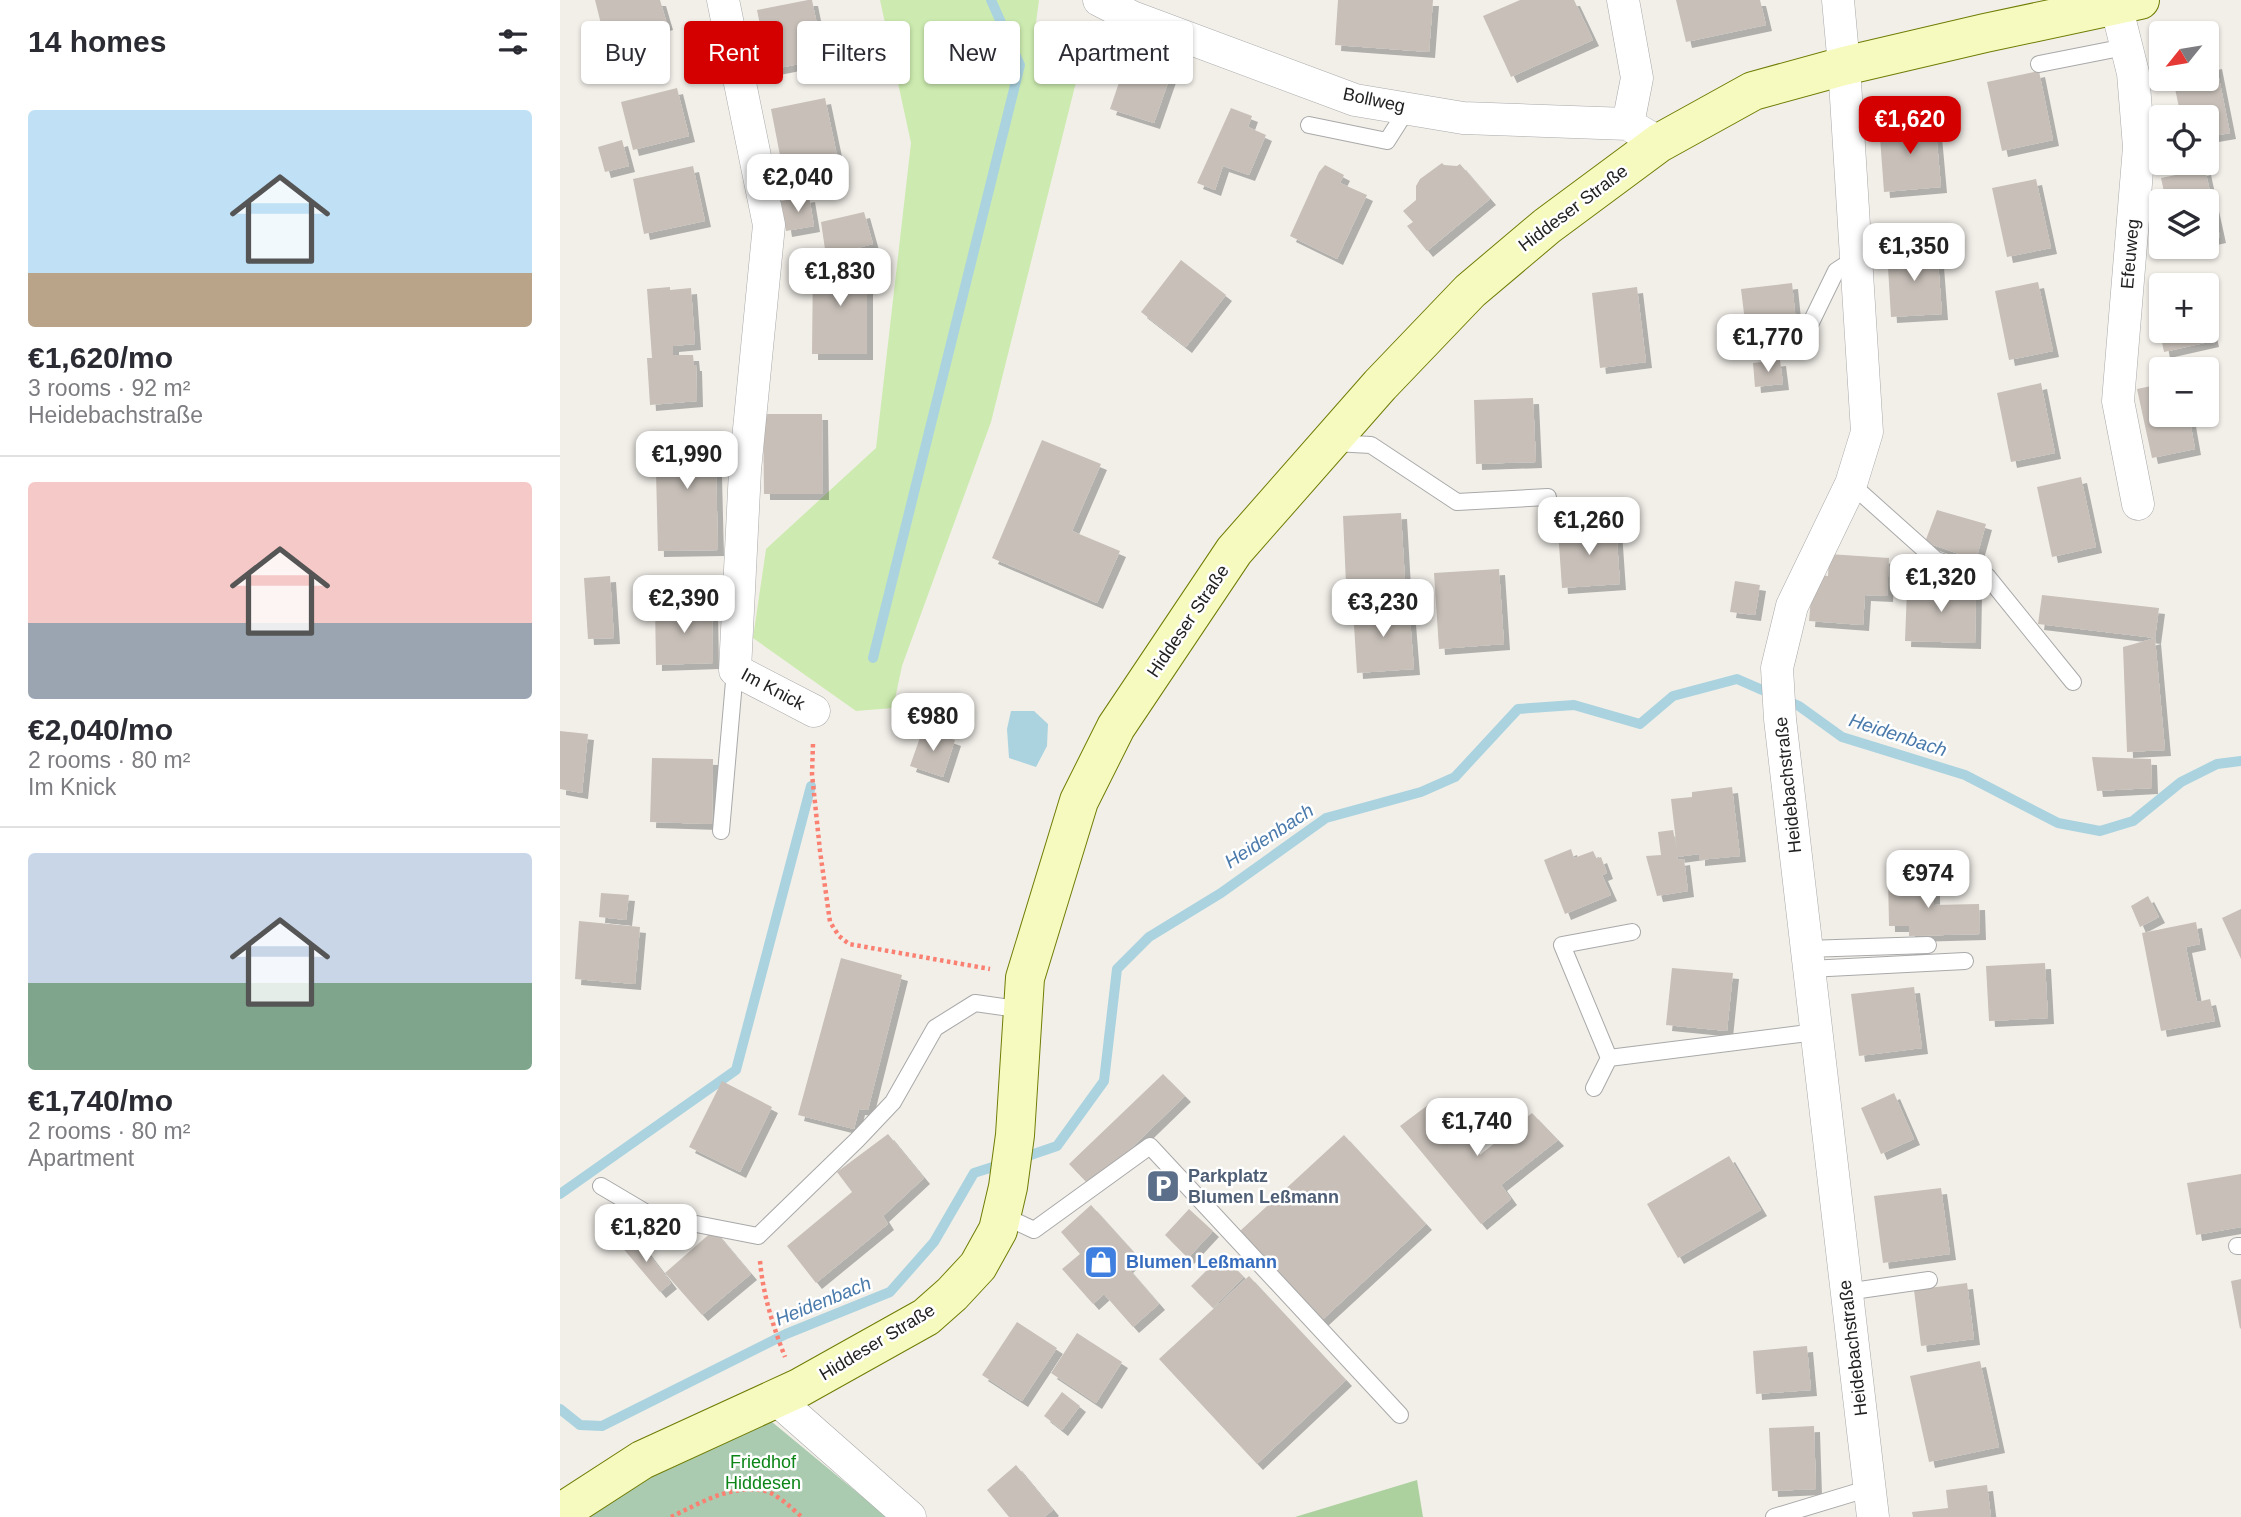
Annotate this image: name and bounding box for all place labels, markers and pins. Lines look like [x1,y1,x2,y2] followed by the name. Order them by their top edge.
[1853,96,1967,156] pin: €1,620
[741,154,855,214] pin: €2,040
[1857,224,1971,283] pin: €1,350
[783,248,897,308] pin: €1,830
[1711,314,1825,374] pin: €1,770
[630,432,744,491] pin: €1,990
[1532,498,1646,557] pin: €1,260
[1884,554,1998,614] pin: €1,320
[627,576,741,635] pin: €2,390
[1326,580,1440,639] pin: €3,230
[892,694,974,753] pin: €980
[1887,850,1969,910] pin: €974
[1420,1098,1534,1158] pin: €1,740
[1188,1166,1339,1207] place label: Parkplatz Blumen Leßmann
[1144,1167,1182,1205] parking icon: Parkplatz Blumen Leßmann
[589,1204,703,1264] pin: €1,820
[1082,1243,1120,1281] shop icon: Blumen Leßmann
[1126,1252,1277,1272] place label: Blumen Leßmann

